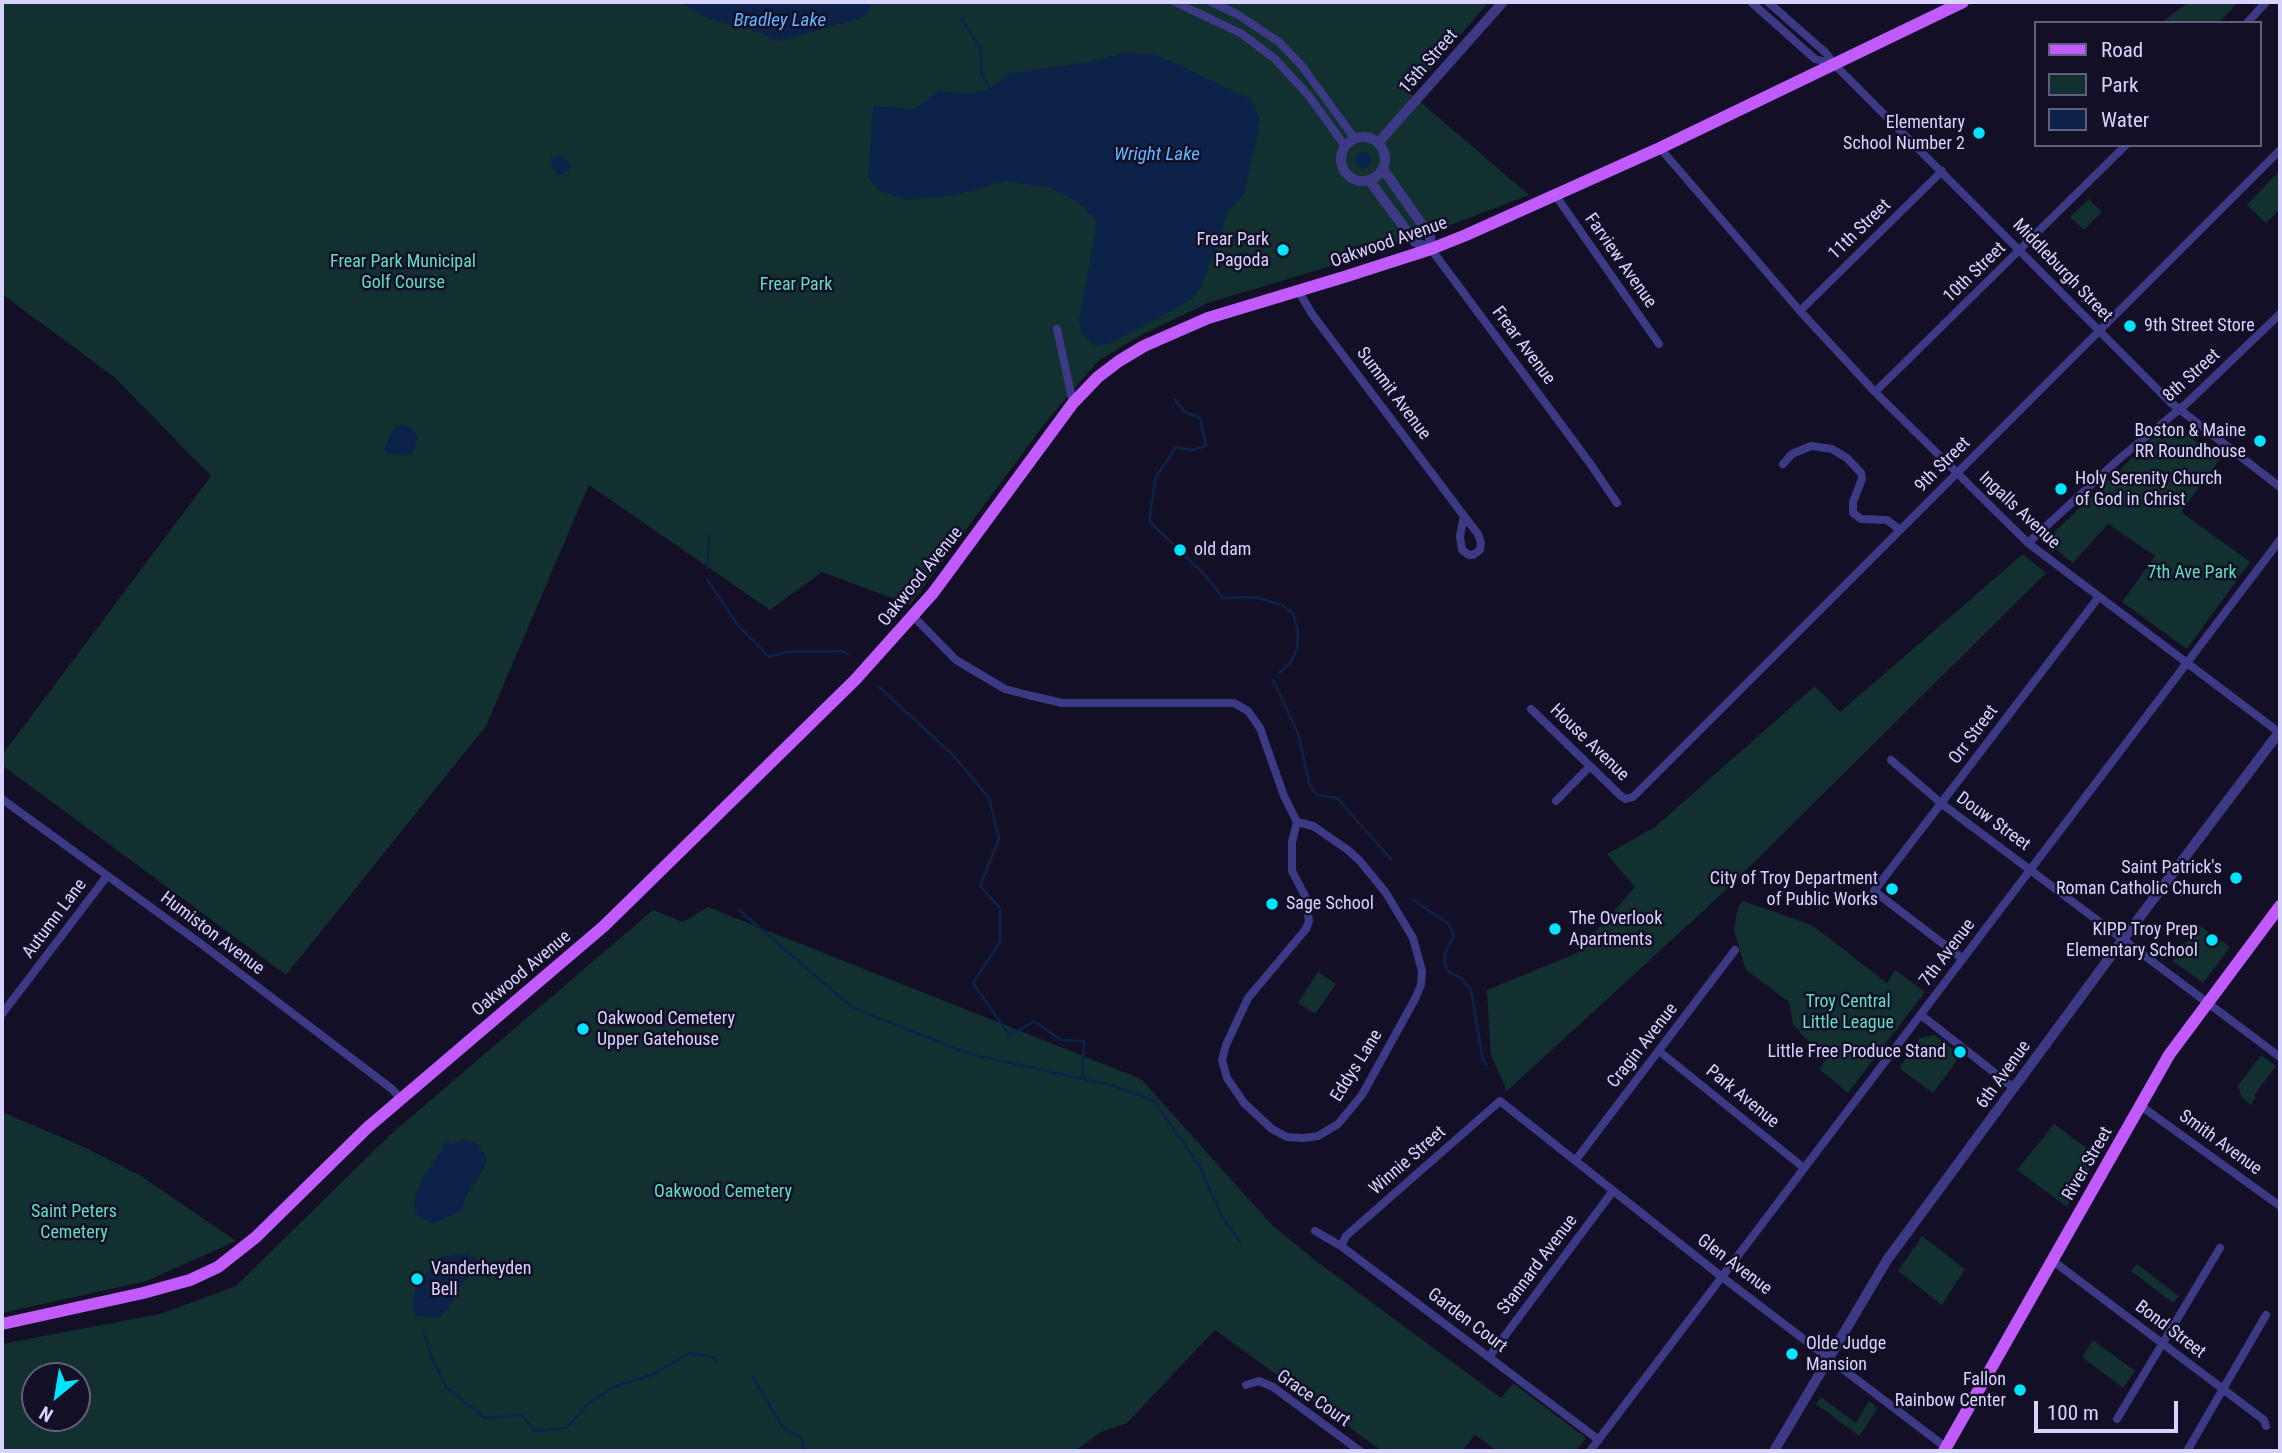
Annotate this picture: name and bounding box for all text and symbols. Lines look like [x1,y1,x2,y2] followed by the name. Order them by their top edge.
[734,10,826,32] water label: Bradley Lake
[2034,21,2261,147] legend
[1395,25,1463,99] street label: 15th Street
[2101,38,2143,62] text: Road
[2101,73,2138,97] text: Park
[2101,108,2149,132] text: Water
[1843,112,1965,154] place label: Elementary School Number 2
[1971,125,1987,141] marker: Elementary School Number 2
[1114,144,1200,166] water label: Wright Lake
[1824,195,1896,265] street label: 11th Street
[1579,210,1661,312] street label: Farview Avenue
[1328,213,1450,273] street label: Oakwood Avenue
[2007,215,2117,327] street label: Middleburgh Street
[1196,229,1269,272] place label: Frear Park Pagoda
[1939,238,2011,308] street label: 10th Street
[1275,242,1291,258] marker: Frear Park Pagoda
[330,251,476,294] park label: Frear Park Municipal Golf Course
[760,274,832,296] park label: Frear Park
[1487,303,1559,389] street label: Frear Avenue
[2144,315,2255,337] place label: 9th Street Store
[2122,318,2138,334] marker: 9th Street Store
[1351,343,1435,445] street label: Summit Avenue
[2159,345,2225,407] street label: 8th Street
[2134,420,2246,462] place label: Boston & Maine RR Roundhouse
[1911,433,1975,497] street label: 9th Street
[2252,433,2268,449] marker: Boston & Maine RR Roundhouse
[1974,468,2064,554] street label: Ingalls Avenue
[2075,468,2222,510] place label: Holy Serenity Church of God in Christ
[2053,481,2069,497] marker: Holy Serenity Church of God in Christ
[874,523,968,631] street label: Oakwood Avenue
[1194,539,1251,561] place label: old dam
[1172,542,1188,558] marker: old dam
[2147,562,2237,584] park label: 7th Ave Park
[1545,700,1633,786] street label: House Avenue
[1945,701,2003,769] street label: Orr Street
[1952,788,2034,856] street label: Douw Street
[2056,857,2222,900] place label: Saint Patrick's Roman Catholic Church
[1710,868,1878,910] place label: City of Troy Department of Public Works
[2228,870,2244,886] marker: Saint Patrick's Roman Catholic Church
[18,875,92,963] street label: Autumn Lane
[1884,881,1900,897] marker: City of Troy Department of Public Works
[156,888,268,980] street label: Humiston Avenue
[1286,893,1374,915] place label: Sage School
[1264,896,1280,912] marker: Sage School
[1569,908,1662,950] place label: The Overlook Apartments
[1916,915,1980,991] street label: 7th Avenue
[2066,919,2198,962] place label: KIPP Troy Prep Elementary School
[1547,921,1563,937] marker: The Overlook Apartments
[468,926,576,1022] street label: Oakwood Avenue
[2204,932,2220,948] marker: KIPP Troy Prep Elementary School
[1802,991,1894,1034] park label: Troy Central Little League
[1603,999,1683,1093] street label: Cragin Avenue
[597,1008,735,1050] place label: Oakwood Cemetery Upper Gatehouse
[575,1021,591,1037] marker: Oakwood Cemetery Upper Gatehouse
[1326,1026,1388,1106] street label: Eddys Lane
[1972,1037,2036,1113] street label: 6th Avenue
[1767,1041,1946,1063] place label: Little Free Produce Stand
[1952,1044,1968,1060] marker: Little Free Produce Stand
[1701,1061,1783,1133] street label: Park Avenue
[2174,1106,2266,1180] street label: Smith Avenue
[1365,1122,1451,1200] street label: Winnie Street
[2058,1123,2118,1205] street label: River Street
[654,1181,792,1203] park label: Oakwood Cemetery
[31,1201,117,1244] park label: Saint Peters Cemetery
[1493,1211,1583,1319] street label: Stannard Avenue
[1692,1230,1776,1300] street label: Glen Avenue
[431,1258,531,1300] place label: Vanderheyden Bell
[409,1271,425,1287] marker: Vanderheyden Bell
[1423,1284,1511,1358] street label: Garden Court
[2130,1296,2210,1364] street label: Bond Street
[1806,1333,1886,1376] place label: Olde Judge Mansion
[1784,1346,1800,1362] marker: Olde Judge Mansion
[21,1362,91,1432] north arrow
[1272,1366,1354,1432] street label: Grace Court
[1895,1369,2006,1412] place label: Fallon Rainbow Center
[2012,1382,2028,1398] marker: Fallon Rainbow Center
[2037,1386,2180,1430] scale bar
[35,1401,57,1427] text: N
[2047,1401,2099,1425] text: 100 m

